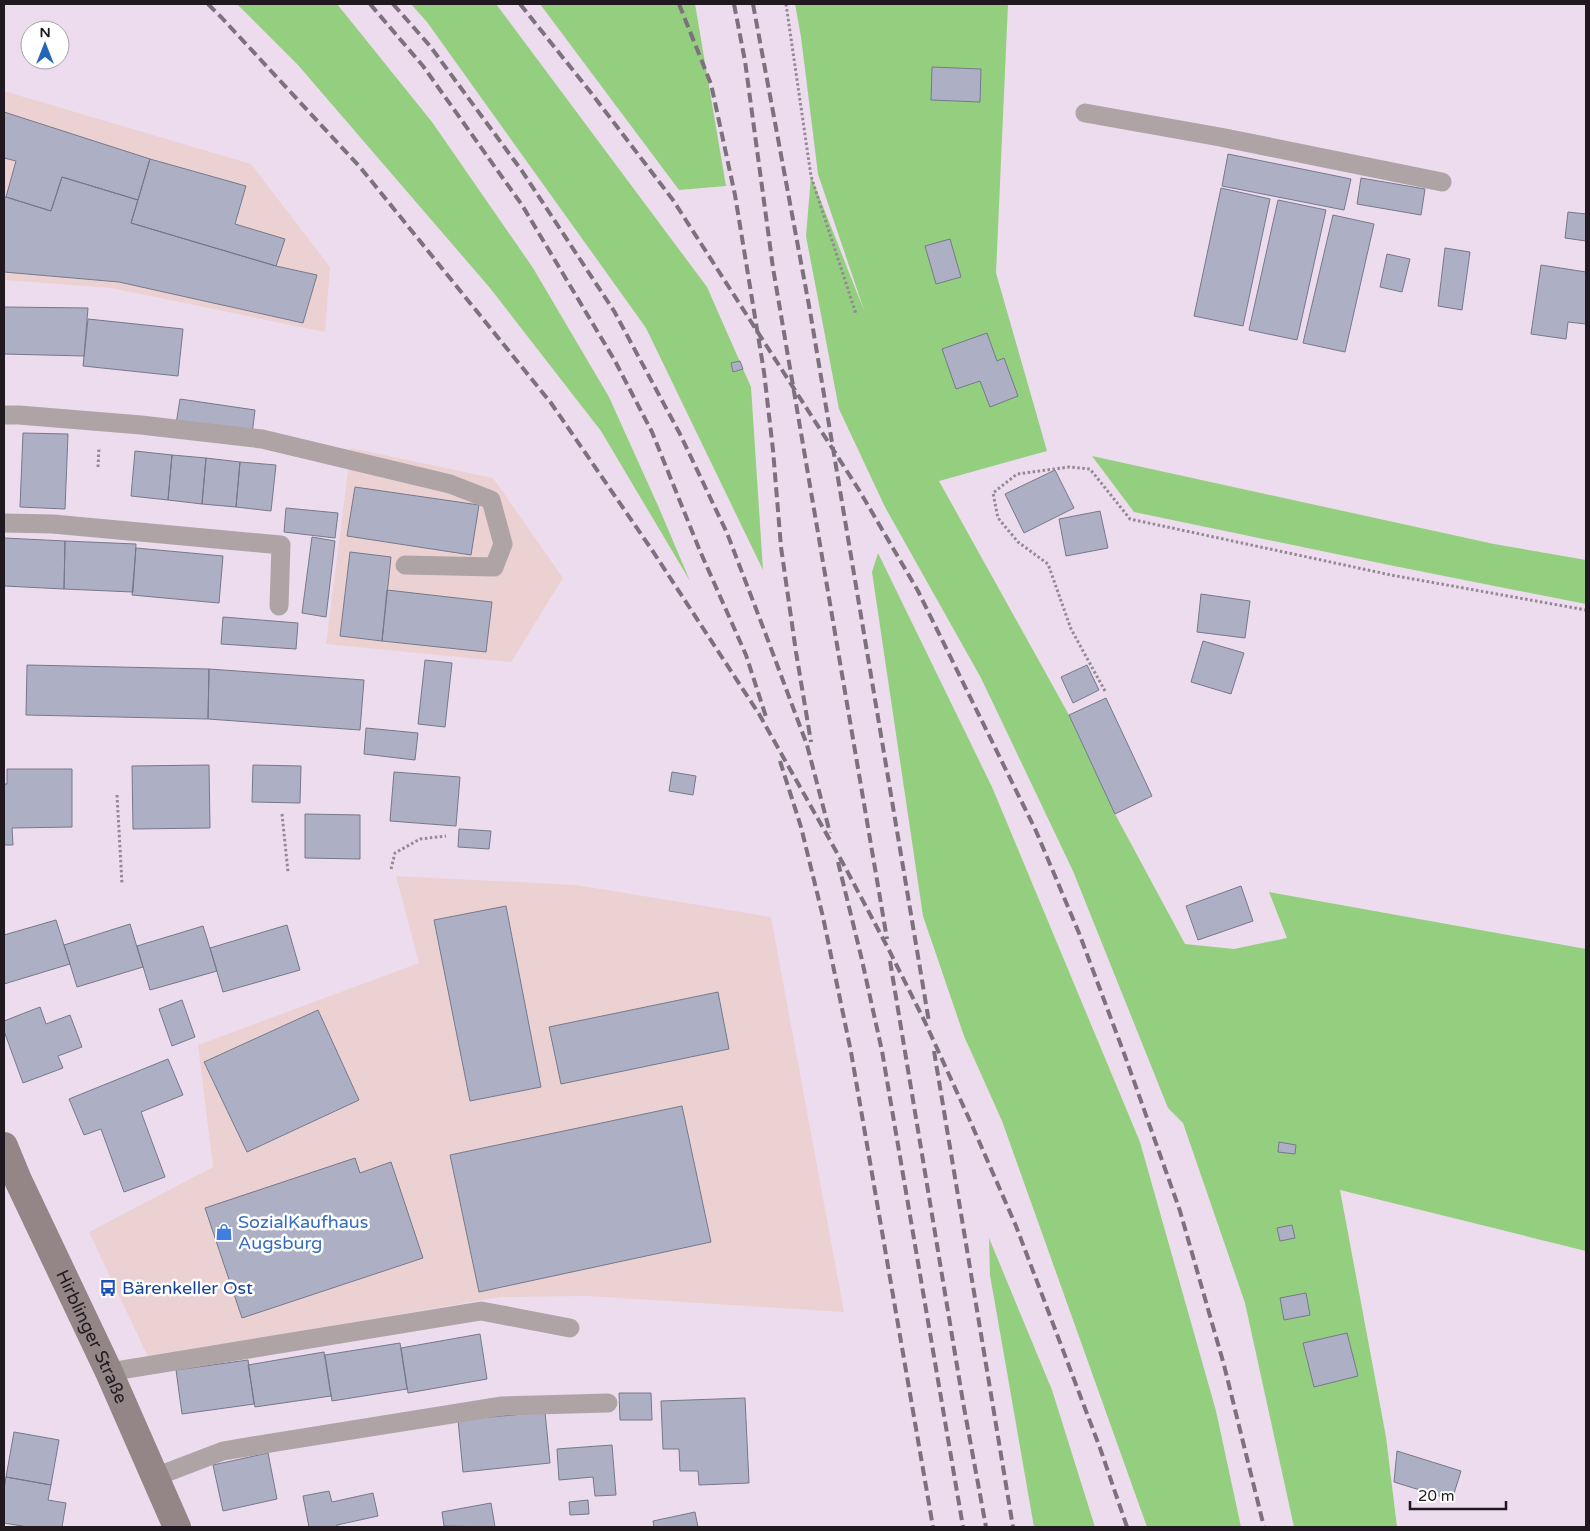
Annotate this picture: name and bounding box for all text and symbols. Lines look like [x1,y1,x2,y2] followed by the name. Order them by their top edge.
[20,20,70,70] north arrow
[39,24,51,41] text: N
[238,1211,368,1254] place label: SozialKaufhaus Augsburg
[214,1222,234,1242] shop icon: SozialKaufhaus Augsburg
[51,1266,132,1407] street label: Hirblinger Straße
[122,1277,253,1299] place label: Bärenkeller Ost
[98,1278,118,1298] bus stop icon: Bärenkeller Ost
[1410,1478,1506,1510] scale bar
[1418,1487,1455,1505] text: 20 m

